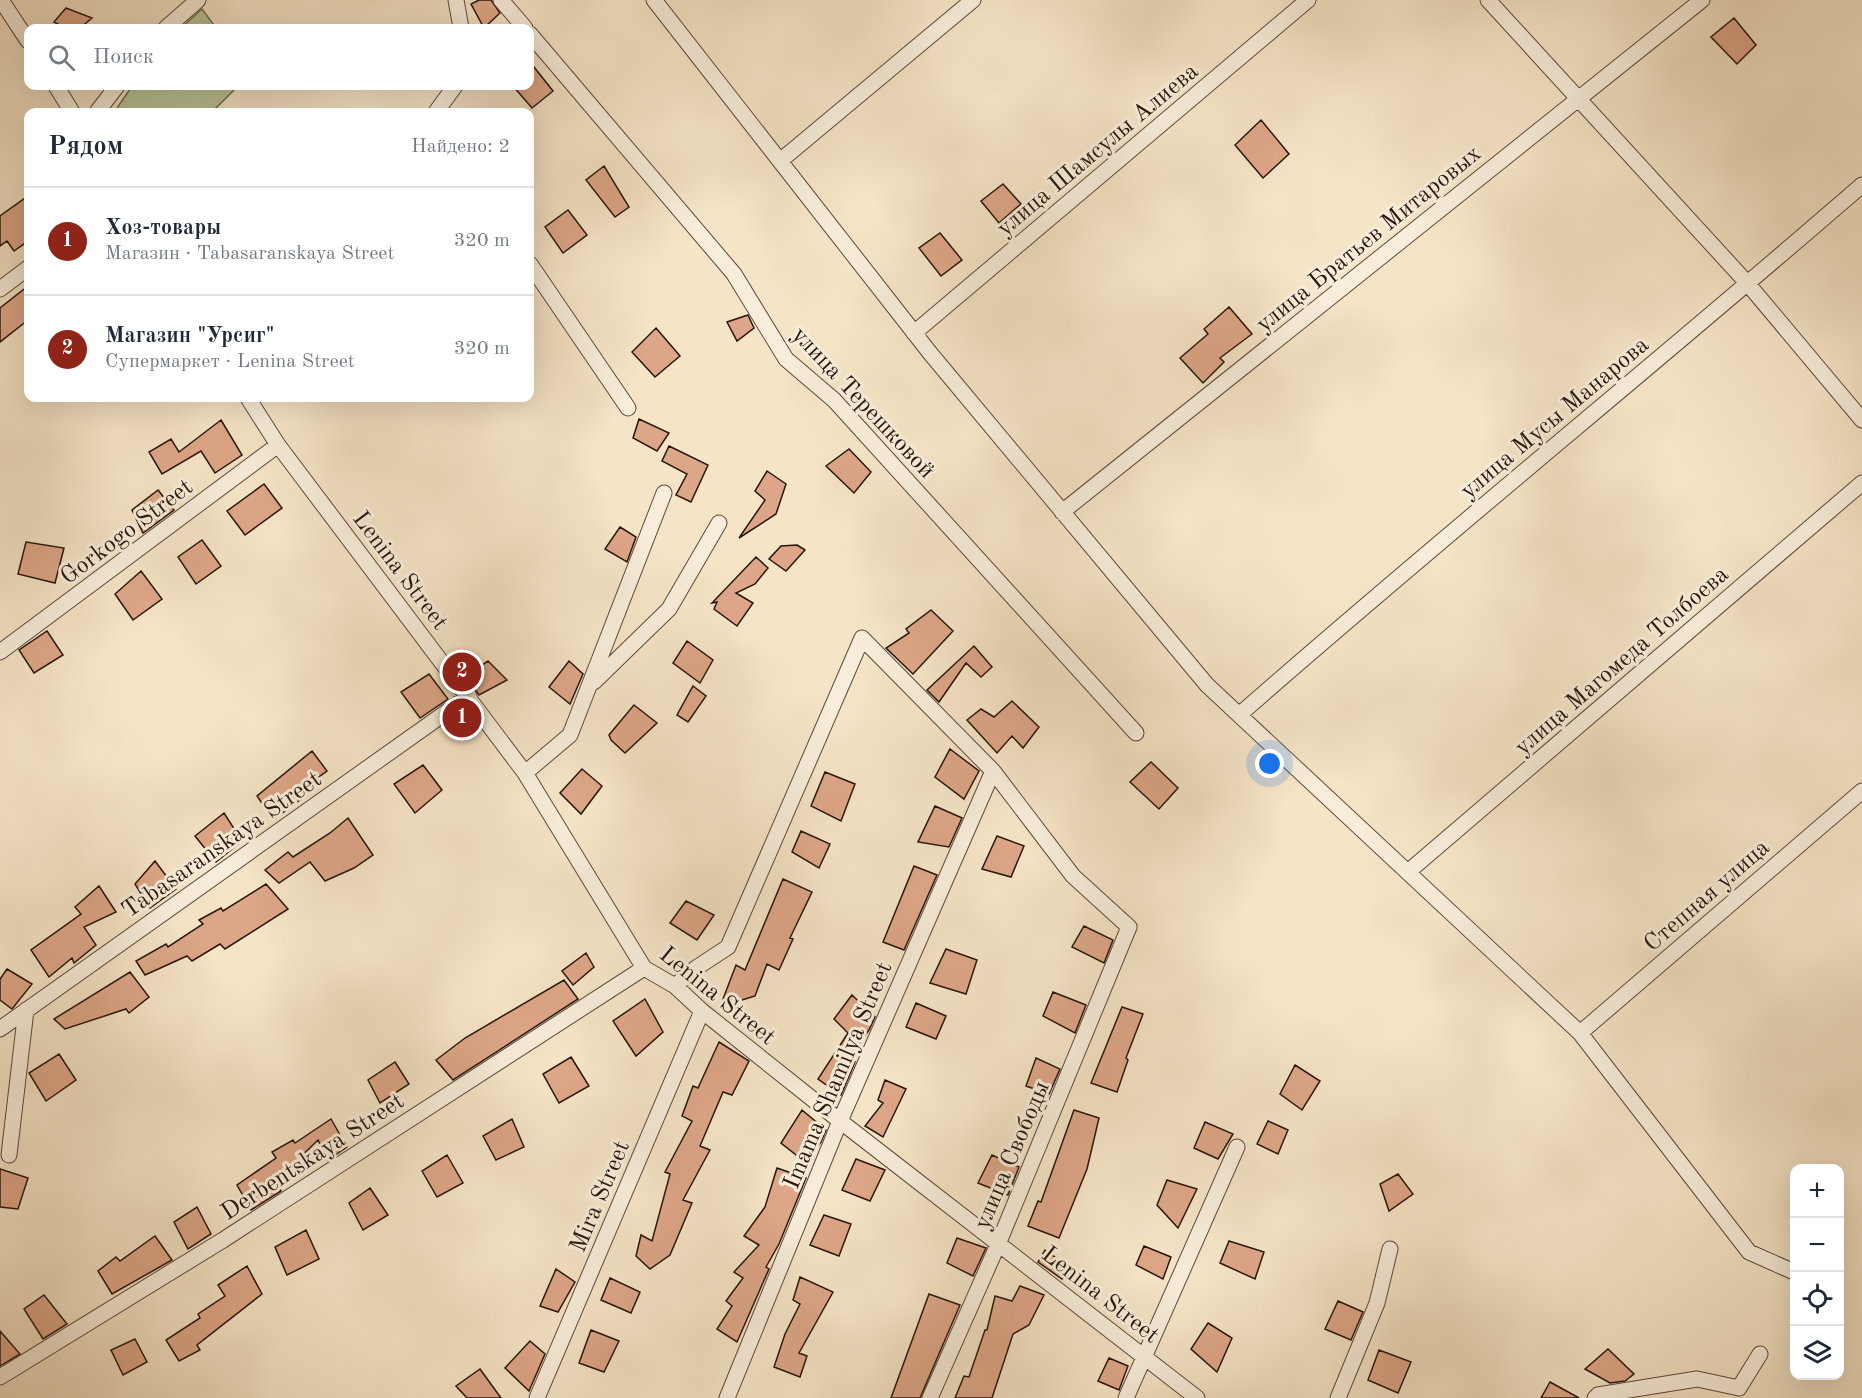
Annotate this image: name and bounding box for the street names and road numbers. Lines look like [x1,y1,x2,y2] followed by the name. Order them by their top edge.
[993,59,1204,242] street label: улица Шамсулы Алиева
[1252,142,1486,337] street label: улица Братьев Митаровых
[787,323,938,483] street label: улица Терешковой
[1457,333,1654,504] street label: улица Мусы Манарова
[57,475,198,590] street label: Gorkogo Street
[347,507,452,635] street label: Lenina Street
[1511,562,1734,760] street label: улица Магомеда Толбоева
[118,768,326,924] street label: Tabasaranskaya Street
[1640,836,1775,957] street label: Степная улица
[654,943,779,1050] street label: Lenina Street
[780,959,898,1193] street label: Imama Shamilya Street
[971,1078,1055,1233] street label: улица Свободы
[217,1090,409,1226] street label: Derbentskaya Street
[567,1138,635,1256] street label: Mira Street
[1037,1242,1163,1349] street label: Lenina Street

